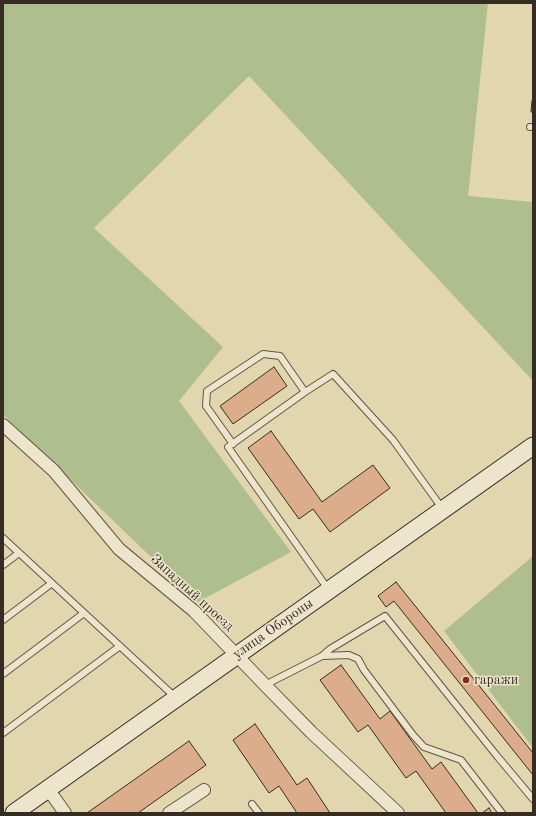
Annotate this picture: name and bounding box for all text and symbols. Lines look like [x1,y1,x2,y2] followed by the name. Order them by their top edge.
[147,551,237,635] street label: Западный проезд
[229,595,317,663] street label: улица Обороны
[474,672,518,688] place label: гаражи
[461,675,471,685] marker: гаражи

